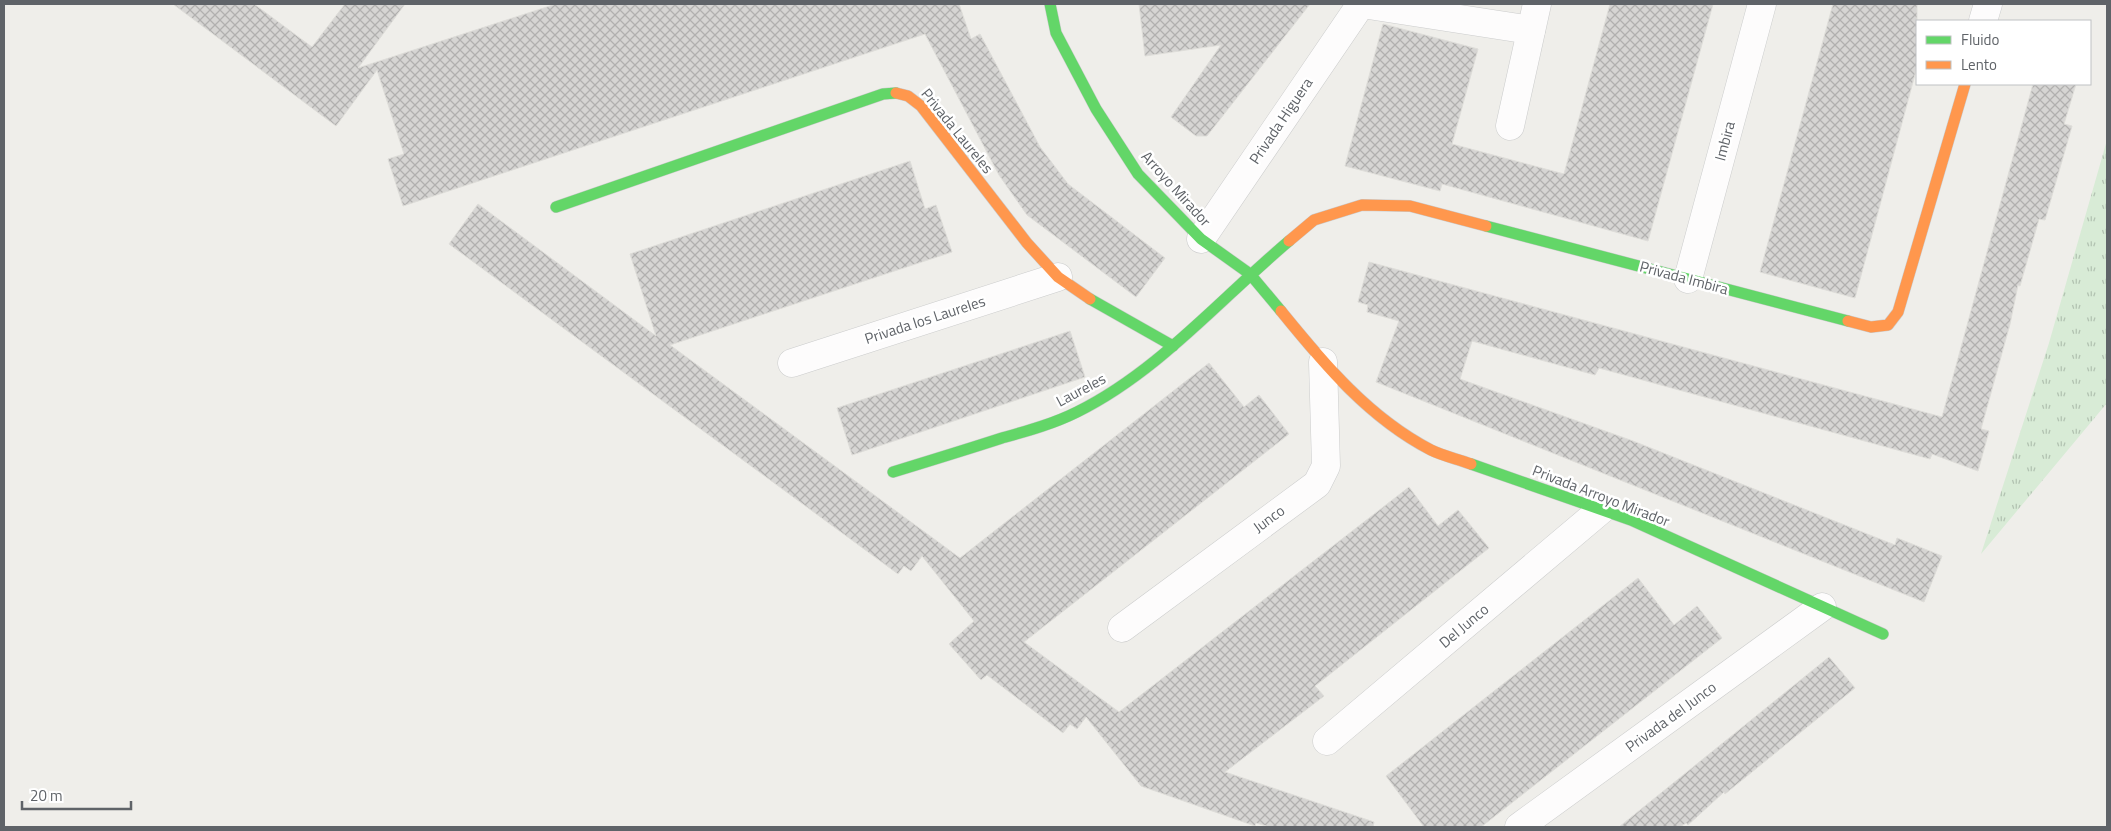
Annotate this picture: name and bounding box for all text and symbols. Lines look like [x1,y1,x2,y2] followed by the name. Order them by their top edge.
[1916,20,2091,85] legend
[1961,28,2000,51] text: Fluido
[1961,53,1997,76] text: Lento
[1243,72,1318,169] street label: Privada Higuera
[916,83,999,178] street label: Privada Laureles
[1708,118,1741,163] street label: Imbira
[1136,146,1217,232] street label: Arroyo Mirador
[1637,255,1731,301] street label: Privada Imbira
[862,289,988,350] street label: Privada los Laureles
[1052,367,1110,412] street label: Laureles
[1529,459,1673,532] street label: Privada Arroyo Mirador
[1248,499,1290,538] street label: Junco
[1434,598,1494,653] street label: Del Junco
[1620,676,1721,758] street label: Privada del Junco
[22,778,131,810] scale bar
[30,784,63,807] text: 20 m

